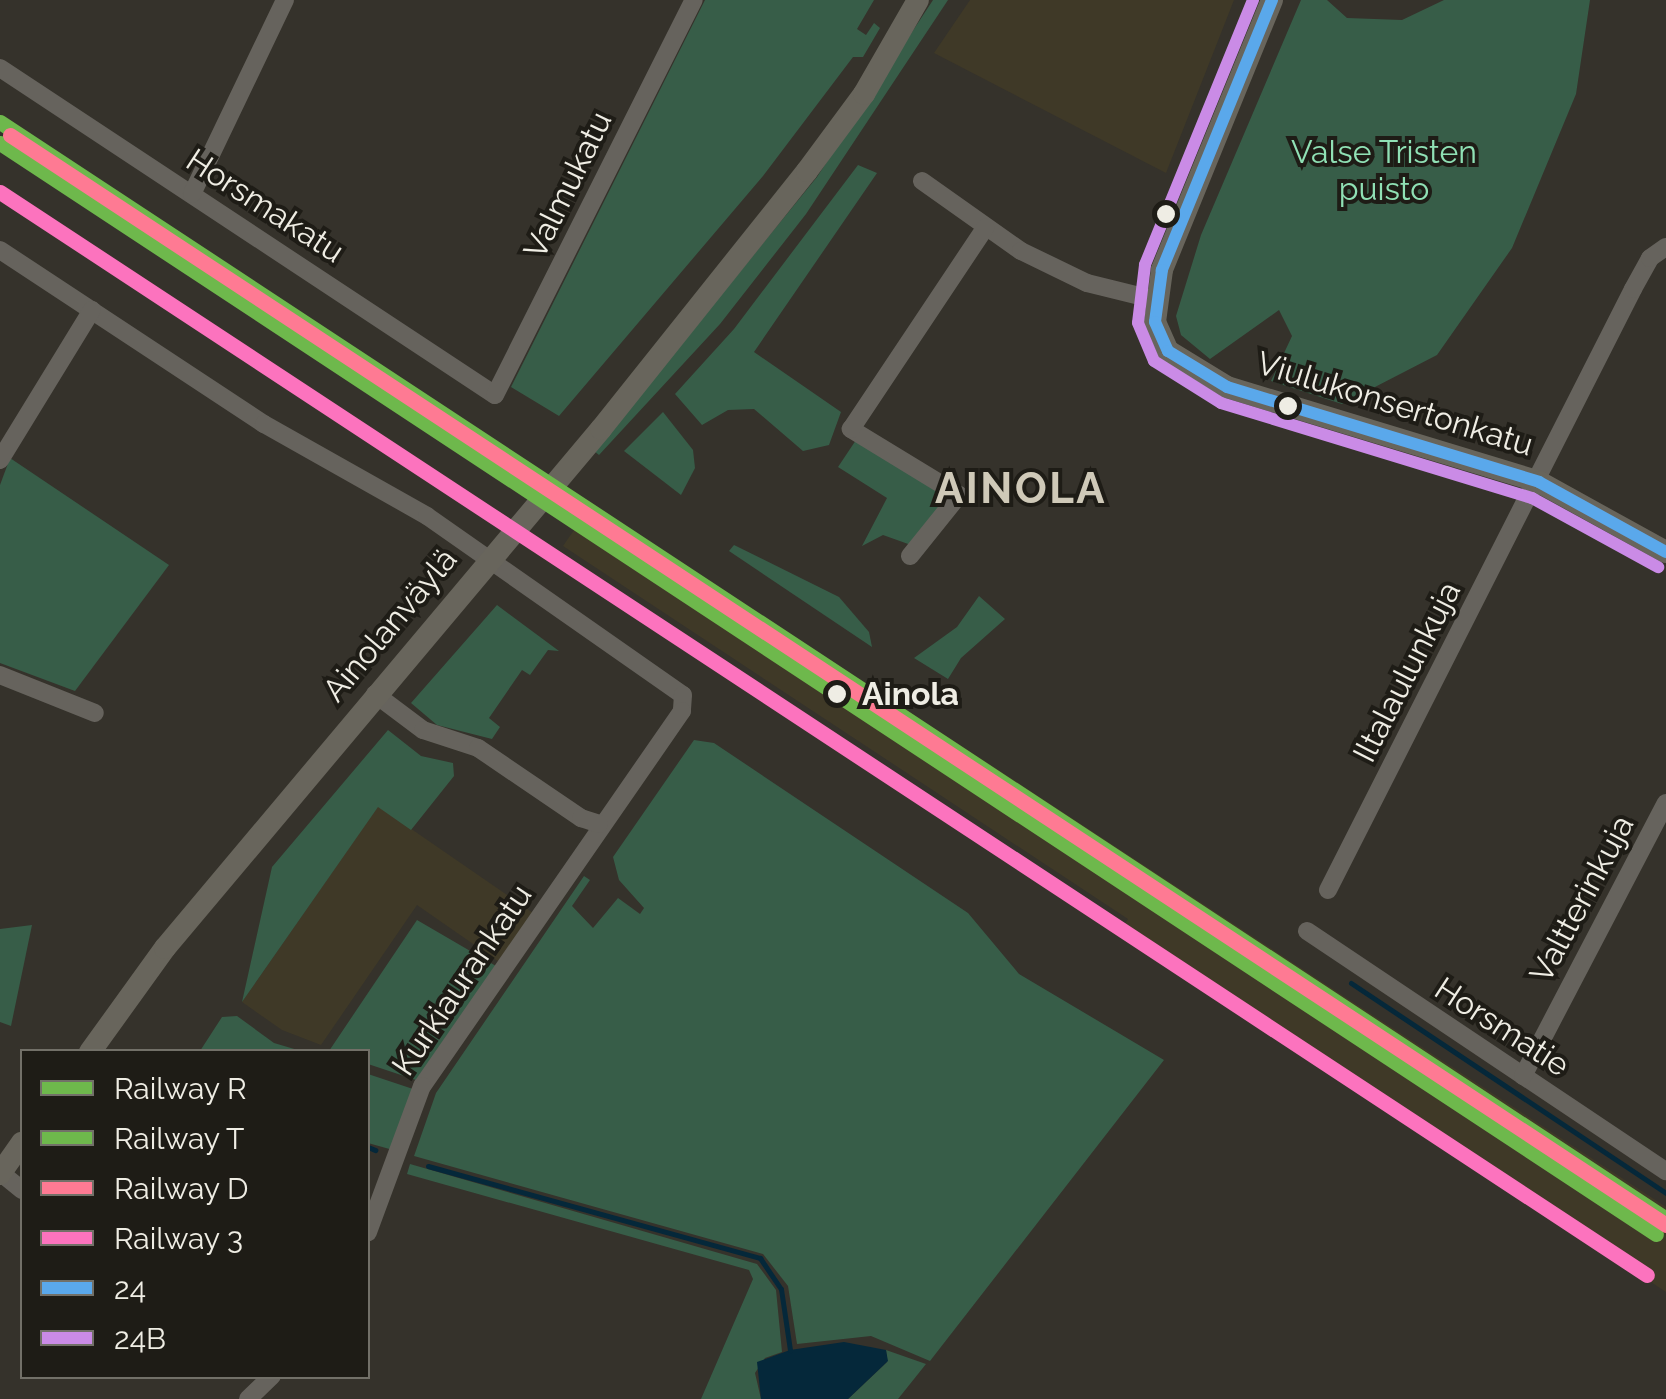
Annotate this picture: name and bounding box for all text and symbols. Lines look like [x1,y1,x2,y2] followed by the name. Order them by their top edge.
[516,105,620,265] street label: Valmukatu
[1291,134,1477,209] park label: Valse Tristen puisto
[179,141,351,271] street label: Horsmakatu
[1156,204,1176,224] unlabelled marker
[1252,344,1538,464] street label: Viulukonsertonkatu
[1278,396,1298,416] unlabelled marker
[935,464,1107,514] district label: AINOLA
[315,541,465,709] street label: Ainolanväylä
[1345,576,1469,768] street label: Iltalaulunkuja
[862,675,959,713] place label: Ainola
[821,678,853,710] marker: Ainola
[1522,809,1642,989] street label: Valtterinkuja
[384,877,540,1083] street label: Kurkiaurankatu
[1428,969,1576,1085] street label: Horsmatie
[20,1049,370,1379] legend
[114,1071,246,1106] text: Railway R
[114,1121,244,1156] text: Railway T
[114,1171,248,1206] text: Railway D
[114,1221,243,1256] text: Railway 3
[114,1271,146,1306] text: 24
[114,1321,166,1356] text: 24B

